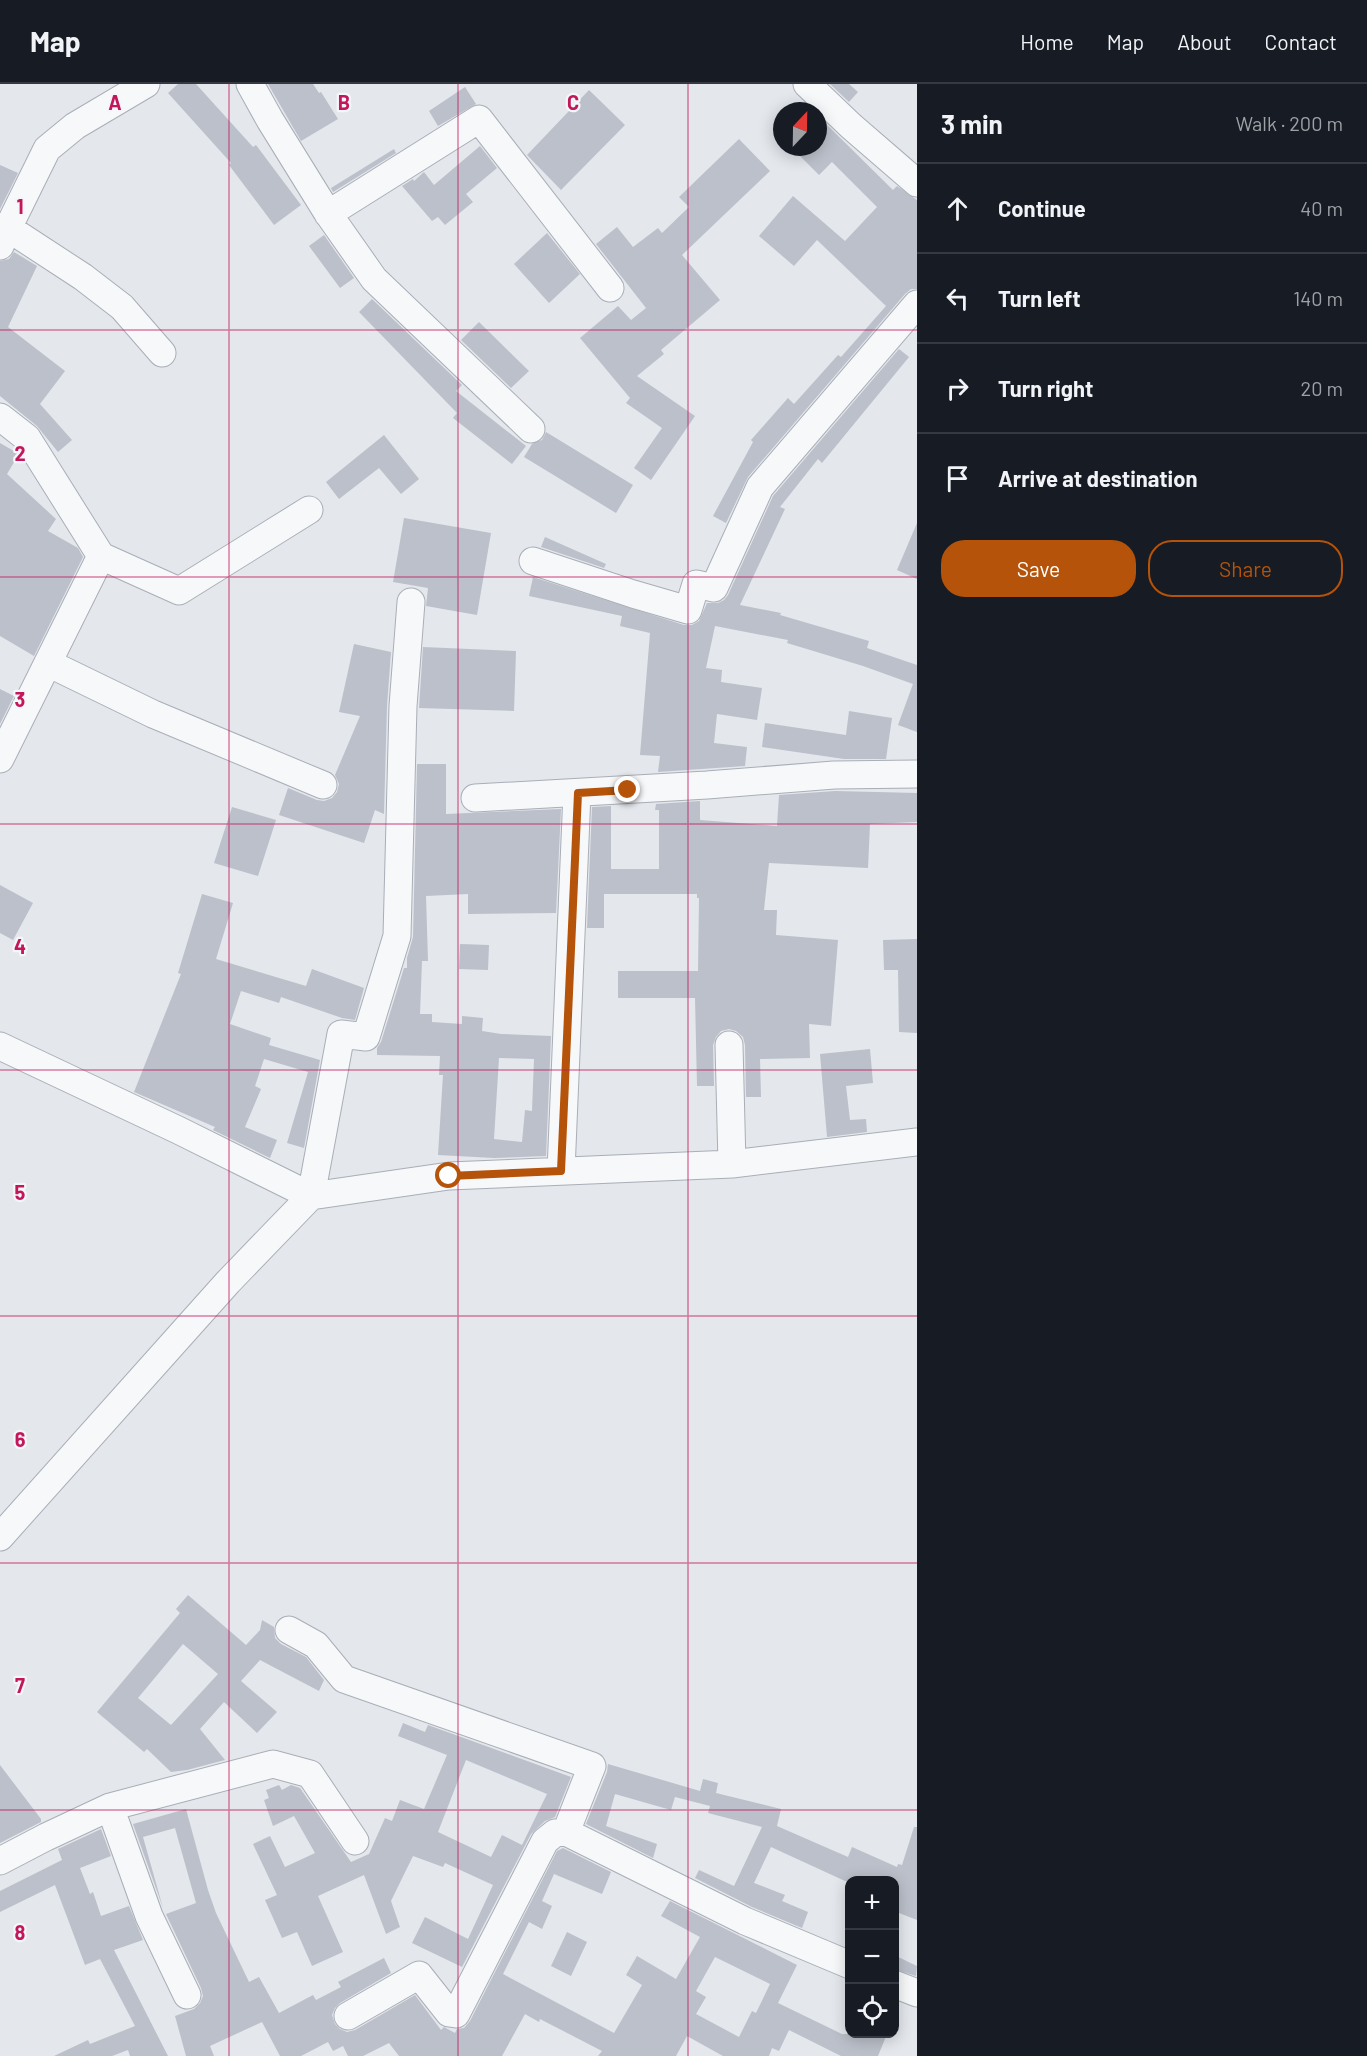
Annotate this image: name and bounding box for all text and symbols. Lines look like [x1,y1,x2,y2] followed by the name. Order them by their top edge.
[30,24,81,58] text: Map
[1020,29,1074,54] text: Home
[1107,29,1144,54] text: Map
[1177,29,1232,54] text: About
[1265,29,1337,54] text: Contact
[108,90,122,114] text: A
[338,90,350,114] text: B
[567,90,579,114] text: C
[773,102,827,156] north arrow
[941,108,1003,139] text: 3 min
[1235,111,1343,135] text: Walk · 200 m
[941,192,974,225] icon: ahead
[16,194,24,218] text: 1
[998,195,1086,221] text: Continue
[1300,196,1343,220] text: 40 m
[941,282,974,315] icon: left
[998,285,1081,311] text: Turn left
[1293,286,1343,310] text: 140 m
[941,372,974,405] icon: right
[998,375,1093,401] text: Turn right
[1300,376,1343,400] text: 20 m
[14,441,26,465] text: 2
[941,462,974,495] icon: arrive
[998,465,1197,491] text: Arrive at destination
[941,540,1136,597] button: Save
[1148,540,1343,597] button: Share
[15,687,25,711] text: 3
[614,776,640,802] route end
[14,934,26,958] text: 4
[435,1162,461,1188] route start
[15,1180,26,1204] text: 5
[15,1427,26,1451] text: 6
[15,1673,25,1697] text: 7
[845,1876,899,2038] map controls
[845,1876,899,1930] button: +
[15,1920,26,1944] text: 8
[845,1930,899,1984] button: −
[845,1984,899,2038] button: locate

